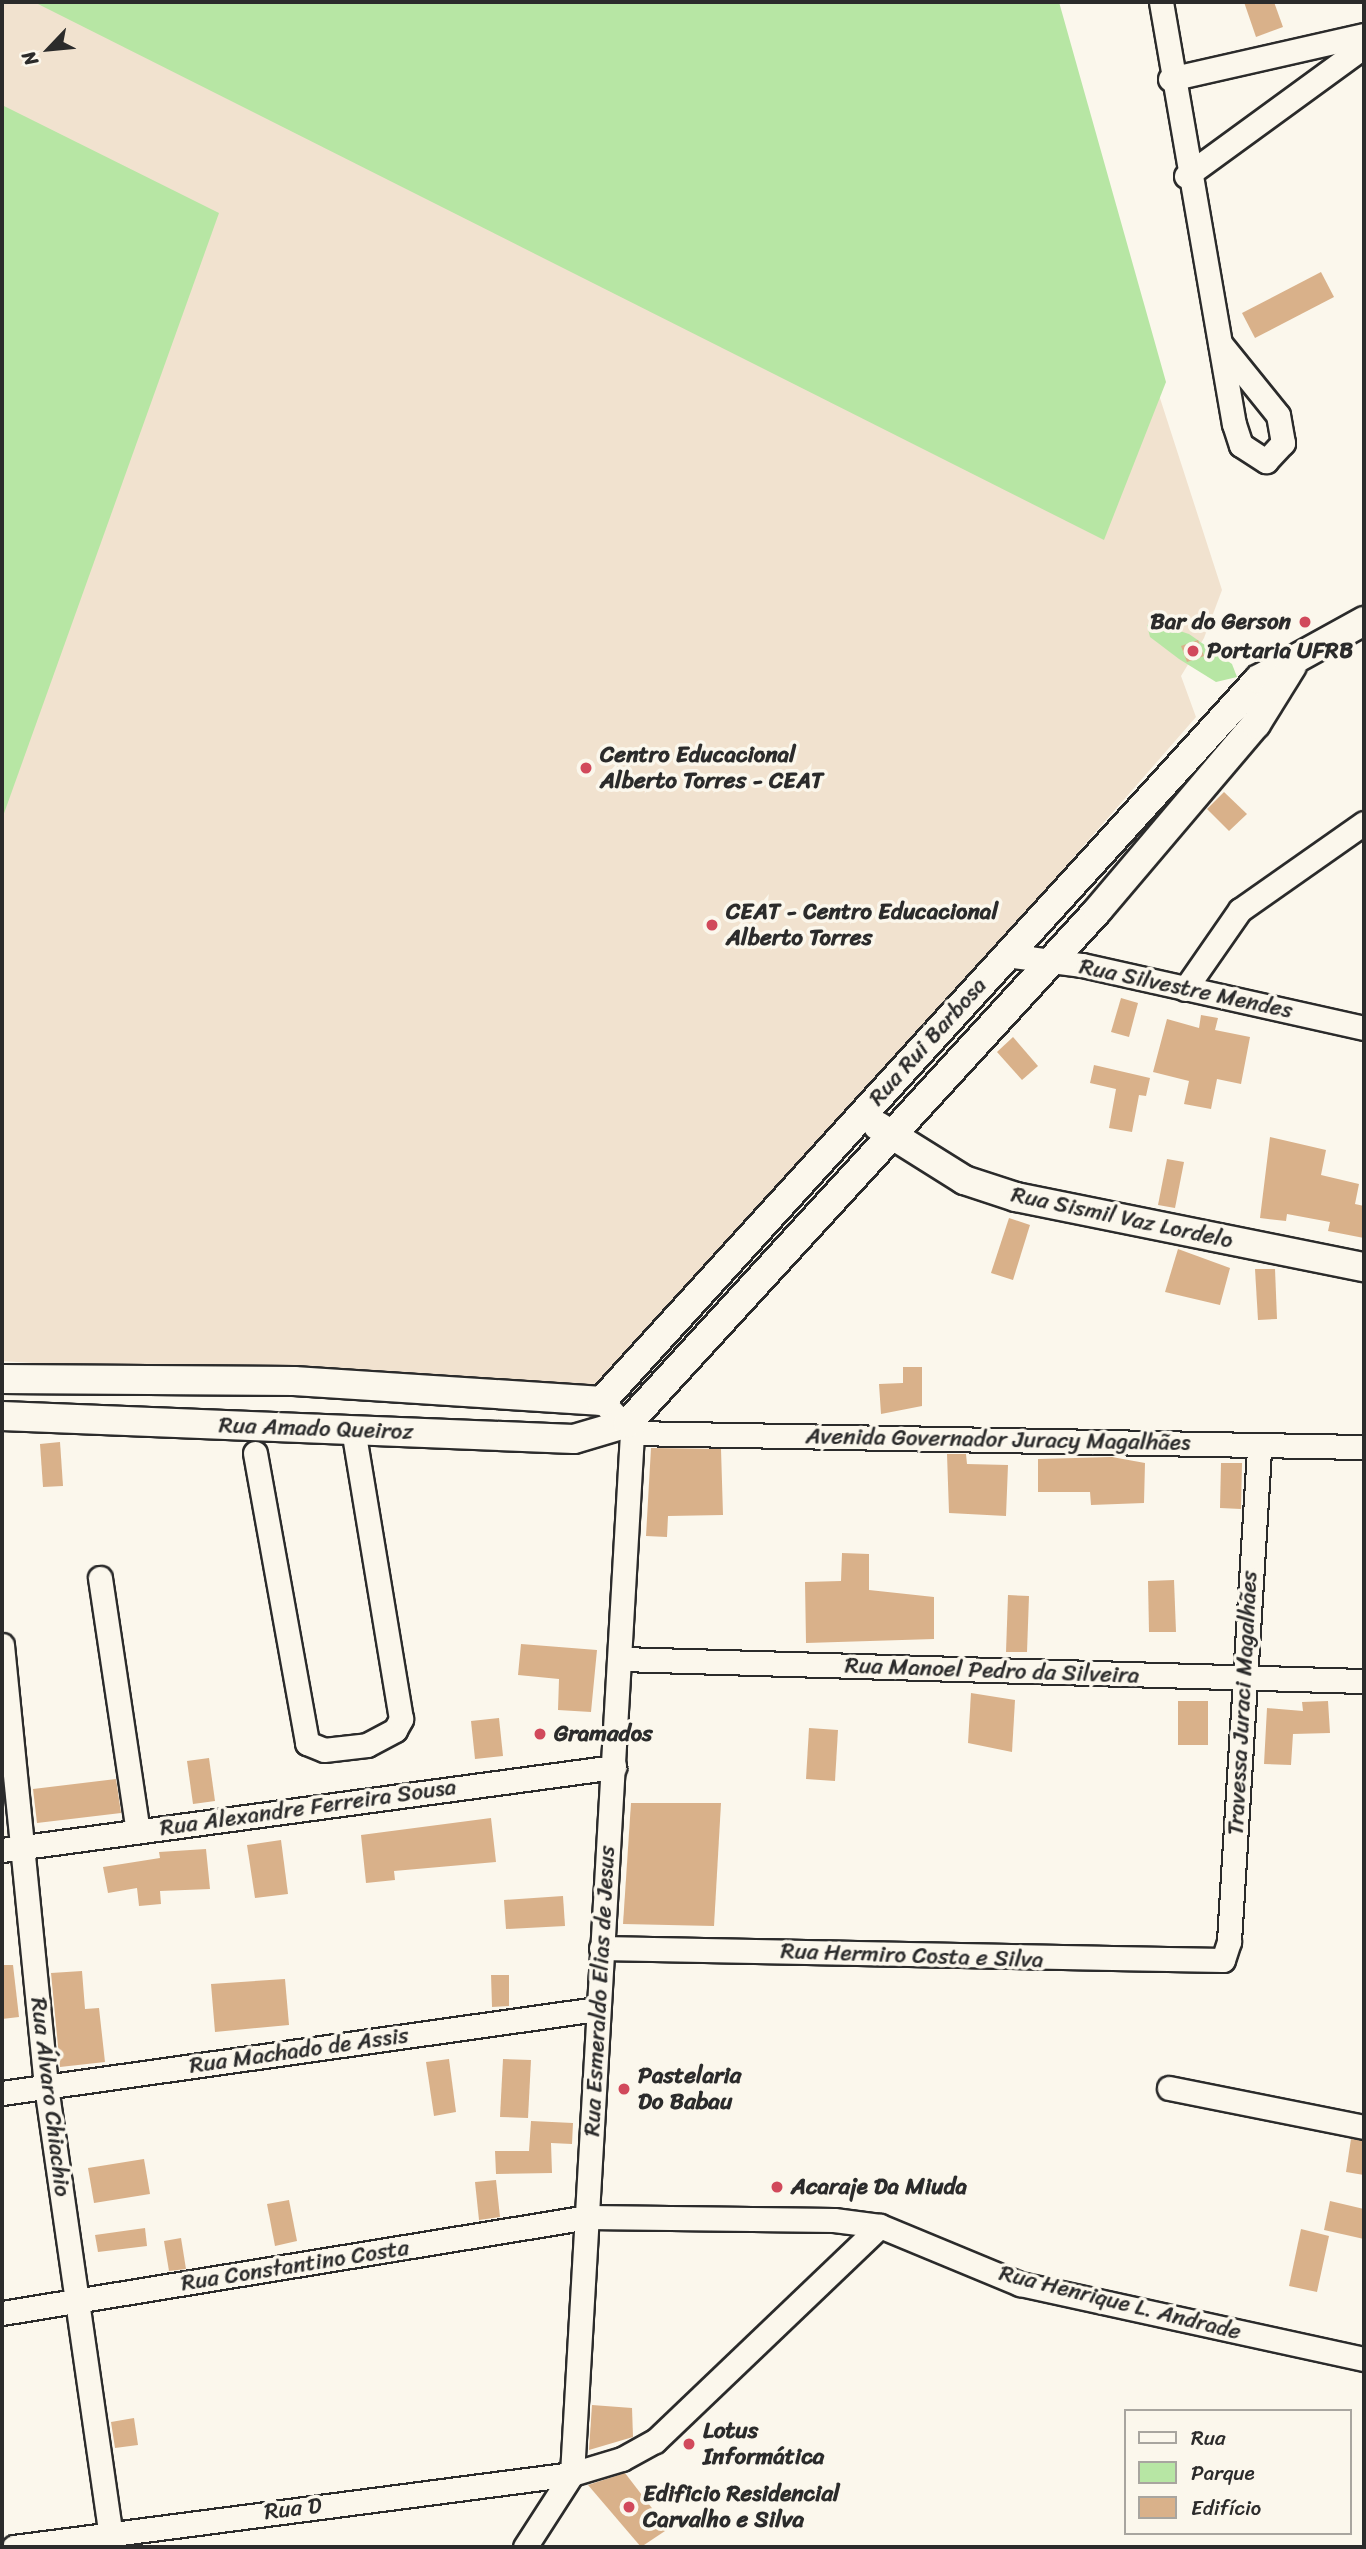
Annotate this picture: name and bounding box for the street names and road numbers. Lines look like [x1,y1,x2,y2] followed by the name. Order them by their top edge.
[1077,953,1295,1025] street label: Rua Silvestre Mendes
[863,972,993,1112] street label: Rua Rui Barbosa
[1009,1181,1235,1255] street label: Rua Sismil Vaz Lordelo
[218,1412,414,1446] street label: Rua Amado Queiroz
[805,1423,1191,1457] street label: Avenida Governador Juracy Magalhães
[1222,1570,1264,1836] street label: Travessa Juraci Magalhães
[845,1652,1139,1690] street label: Rua Manoel Pedro da Silveira
[157,1773,459,1843] street label: Rua Alexandre Ferreira Sousa
[579,1844,621,2138] street label: Rua Esmeraldo Elias de Jesus
[780,1938,1044,1974] street label: Rua Hermiro Costa e Silva
[24,1996,76,2198] street label: Rua Álvaro Chiachio
[188,2022,410,2080] street label: Rua Machado de Assis
[179,2234,411,2298] street label: Rua Constantino Costa
[996,2259,1244,2347] street label: Rua Henrique L. Andrade
[263,2492,323,2526] street label: Rua D

